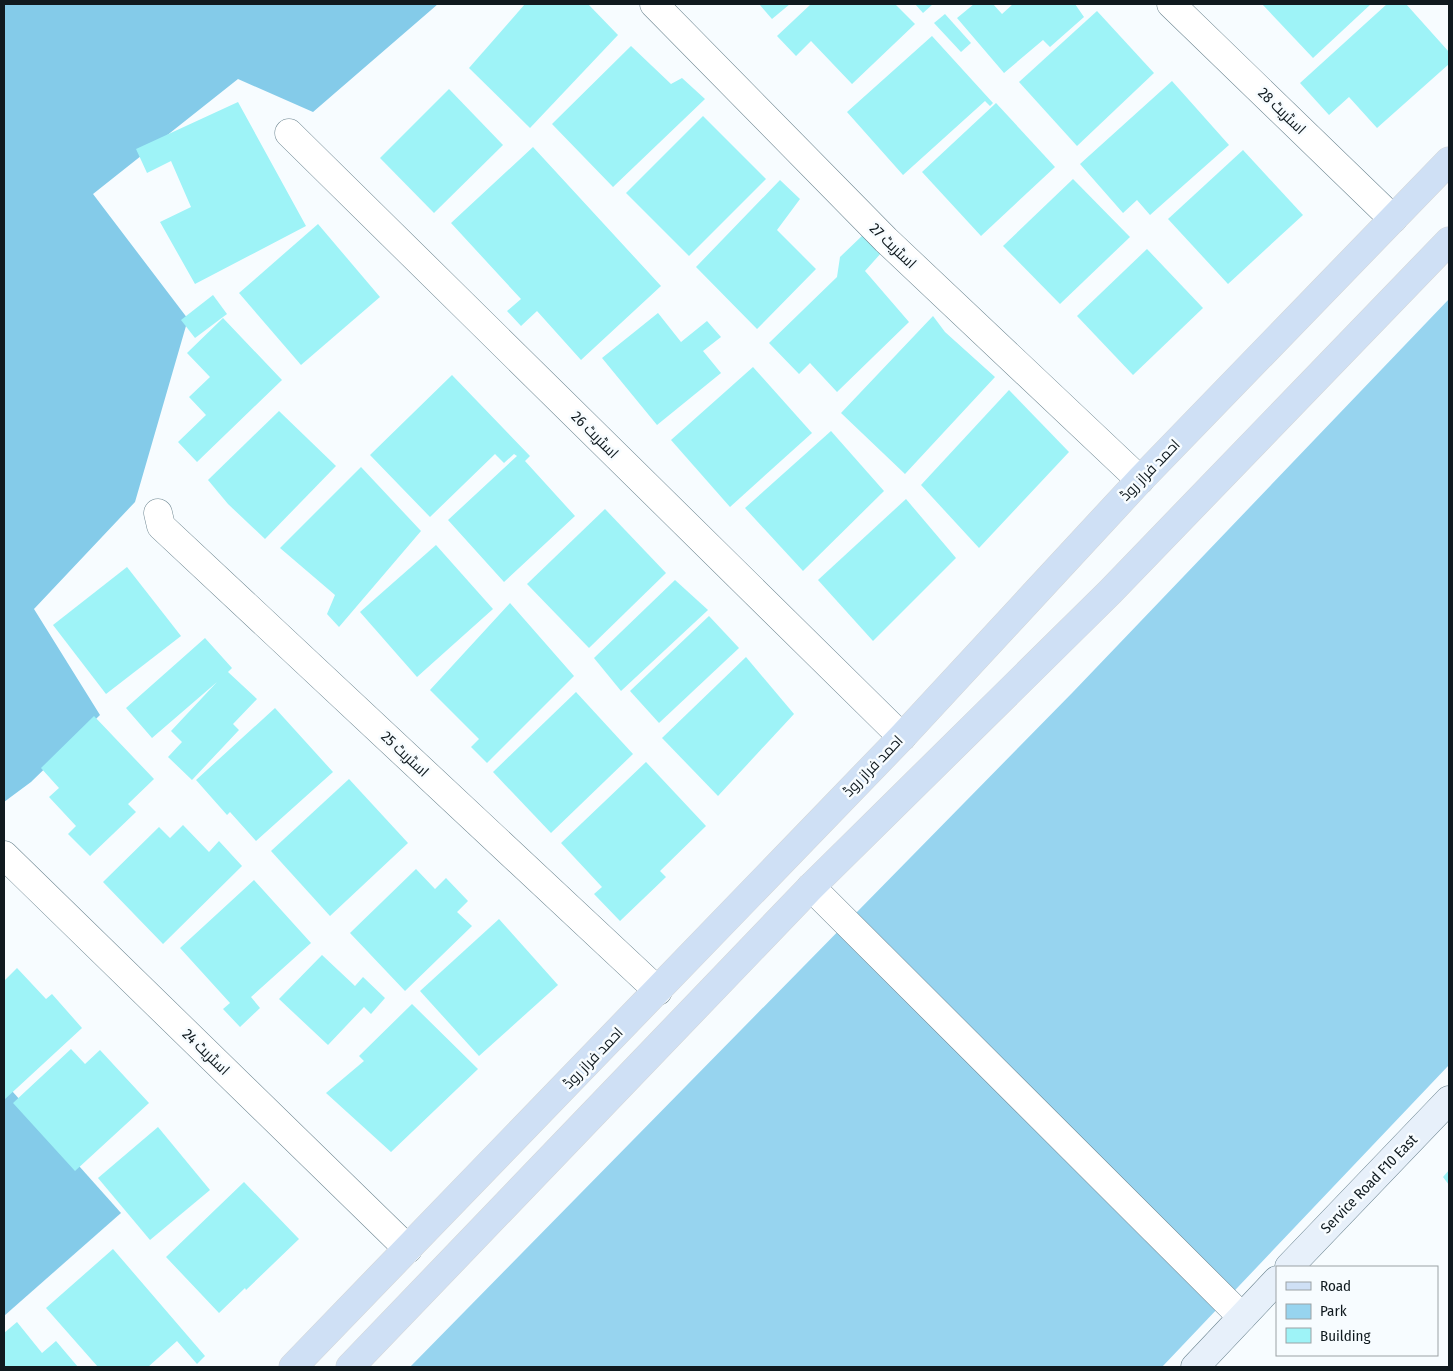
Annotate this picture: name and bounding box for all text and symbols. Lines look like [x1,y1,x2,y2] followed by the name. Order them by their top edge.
[1254,84,1310,138] street label: اسٹریٹ 28
[866,219,920,273] street label: اسٹریٹ 27
[568,408,622,462] street label: اسٹریٹ 26
[1116,436,1184,504] street label: احمد فراز روڈ
[377,727,433,781] street label: اسٹریٹ 25
[839,732,907,800] street label: احمد فراز روڈ
[559,1024,627,1092] street label: احمد فراز روڈ
[179,1025,233,1079] street label: اسٹریٹ 24
[1317,1131,1421,1237] street label: Service Road F10 East
[1276,1266,1438,1356] legend
[1320,1277,1351,1295] text: Road
[1320,1302,1347,1320] text: Park
[1320,1327,1371,1345] text: Building

